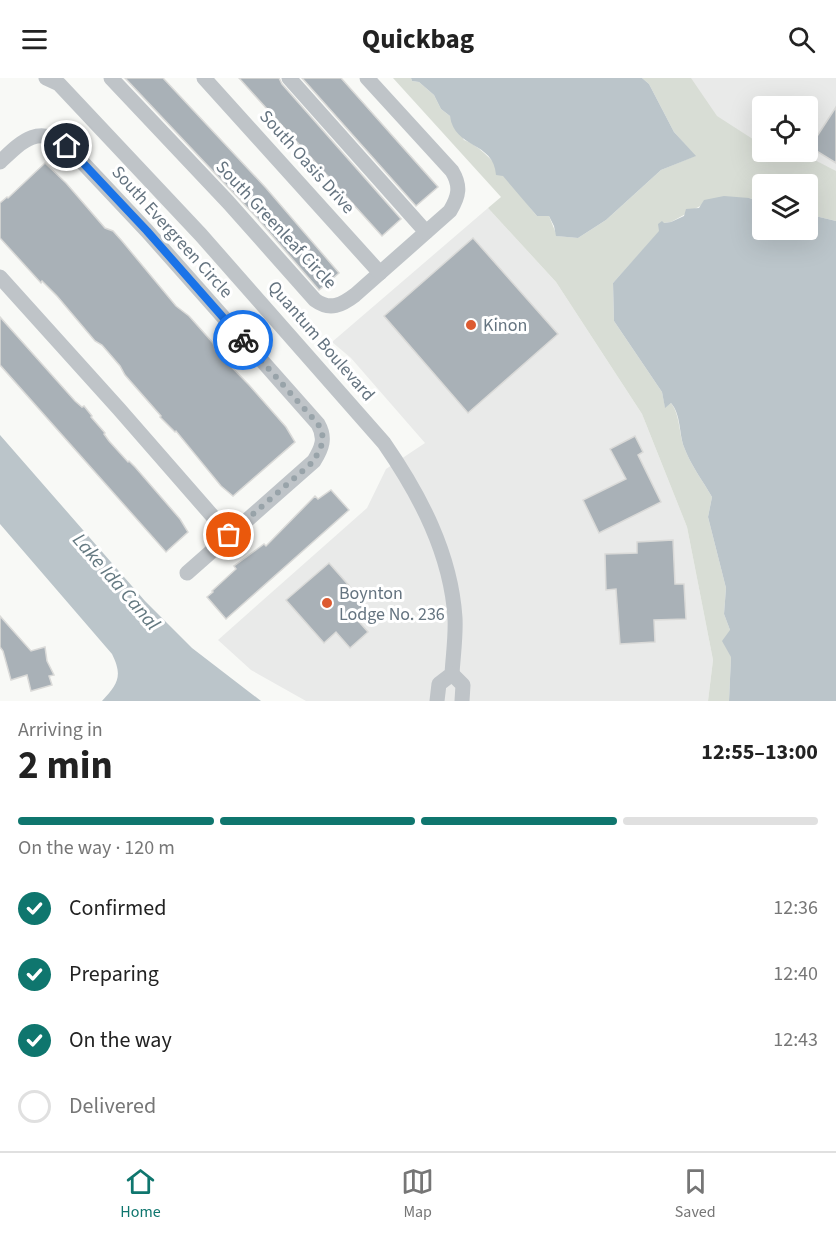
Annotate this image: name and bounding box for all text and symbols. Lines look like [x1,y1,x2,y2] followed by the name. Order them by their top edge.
[362,20,474,59] text: Quickbag
[18,23,51,56] icon: menu
[785,23,818,56] icon: search
[752,96,818,240] map controls
[752,96,818,162] button: locate
[254,105,360,219] street label: South Oasis Drive
[41,120,92,171] pin
[50,129,83,162] icon: home
[210,155,342,295] street label: South Greenleaf Circle
[106,160,238,304] street label: South Evergreen Circle
[752,174,818,240] button: layers
[262,275,380,407] street label: Quantum Boulevard
[213,310,273,370] courier
[483,313,527,338] place label: Kinon
[464,318,478,332] marker: Kinon
[227,324,260,357] icon: bike
[203,509,254,560] pin
[212,518,245,551] icon: bag
[66,527,166,637] water label: Lake Ida Canal
[339,581,445,627] place label: Boynton Lodge No. 236
[320,596,334,610] marker: Boynton Lodge No. 236
[18,716,103,744] text: Arriving in
[701,736,818,768] text: 12:55–13:00
[18,738,113,794] text: 2 min
[18,834,175,862] text: On the way · 120 m
[18,892,51,925] icon: check
[69,892,166,924] text: Confirmed
[773,894,818,922] text: 12:36
[18,958,51,991] icon: check
[69,958,159,990] text: Preparing
[773,960,818,988] text: 12:40
[18,1024,51,1057] icon: check
[69,1024,172,1056] text: On the way
[773,1026,818,1054] text: 12:43
[69,1090,156,1122] text: Delivered
[120,1165,161,1223] tab: Home
[401,1165,434,1223] tab: Map
[675,1165,716,1223] tab: Saved

